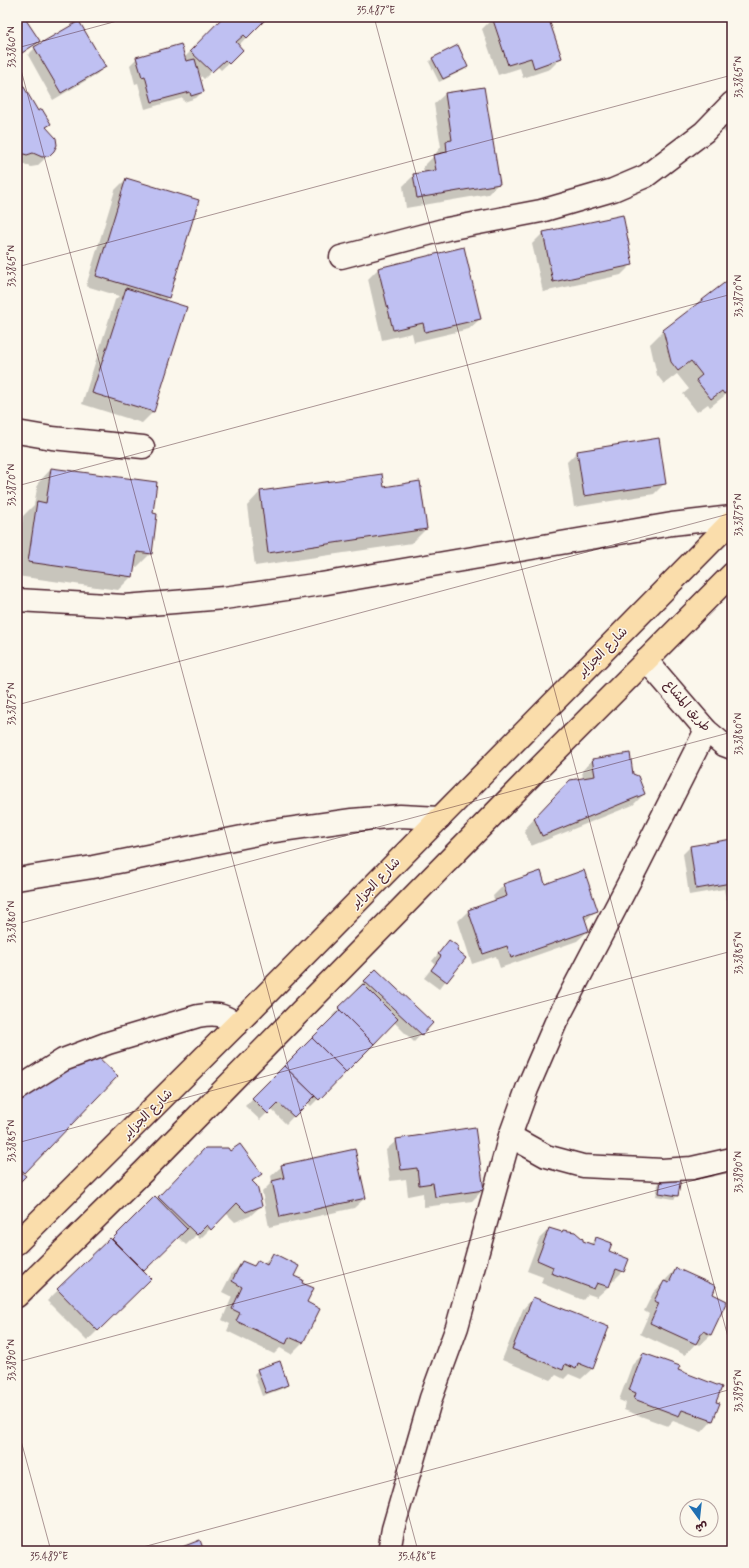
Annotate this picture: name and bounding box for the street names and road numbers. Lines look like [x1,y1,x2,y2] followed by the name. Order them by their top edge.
[574,623,632,681] street label: شارع الجزاير
[660,677,714,735] street label: طريق المشاع
[347,854,404,913] street label: شارع الجزاير
[119,1085,177,1143] street label: شارع الجزاير

